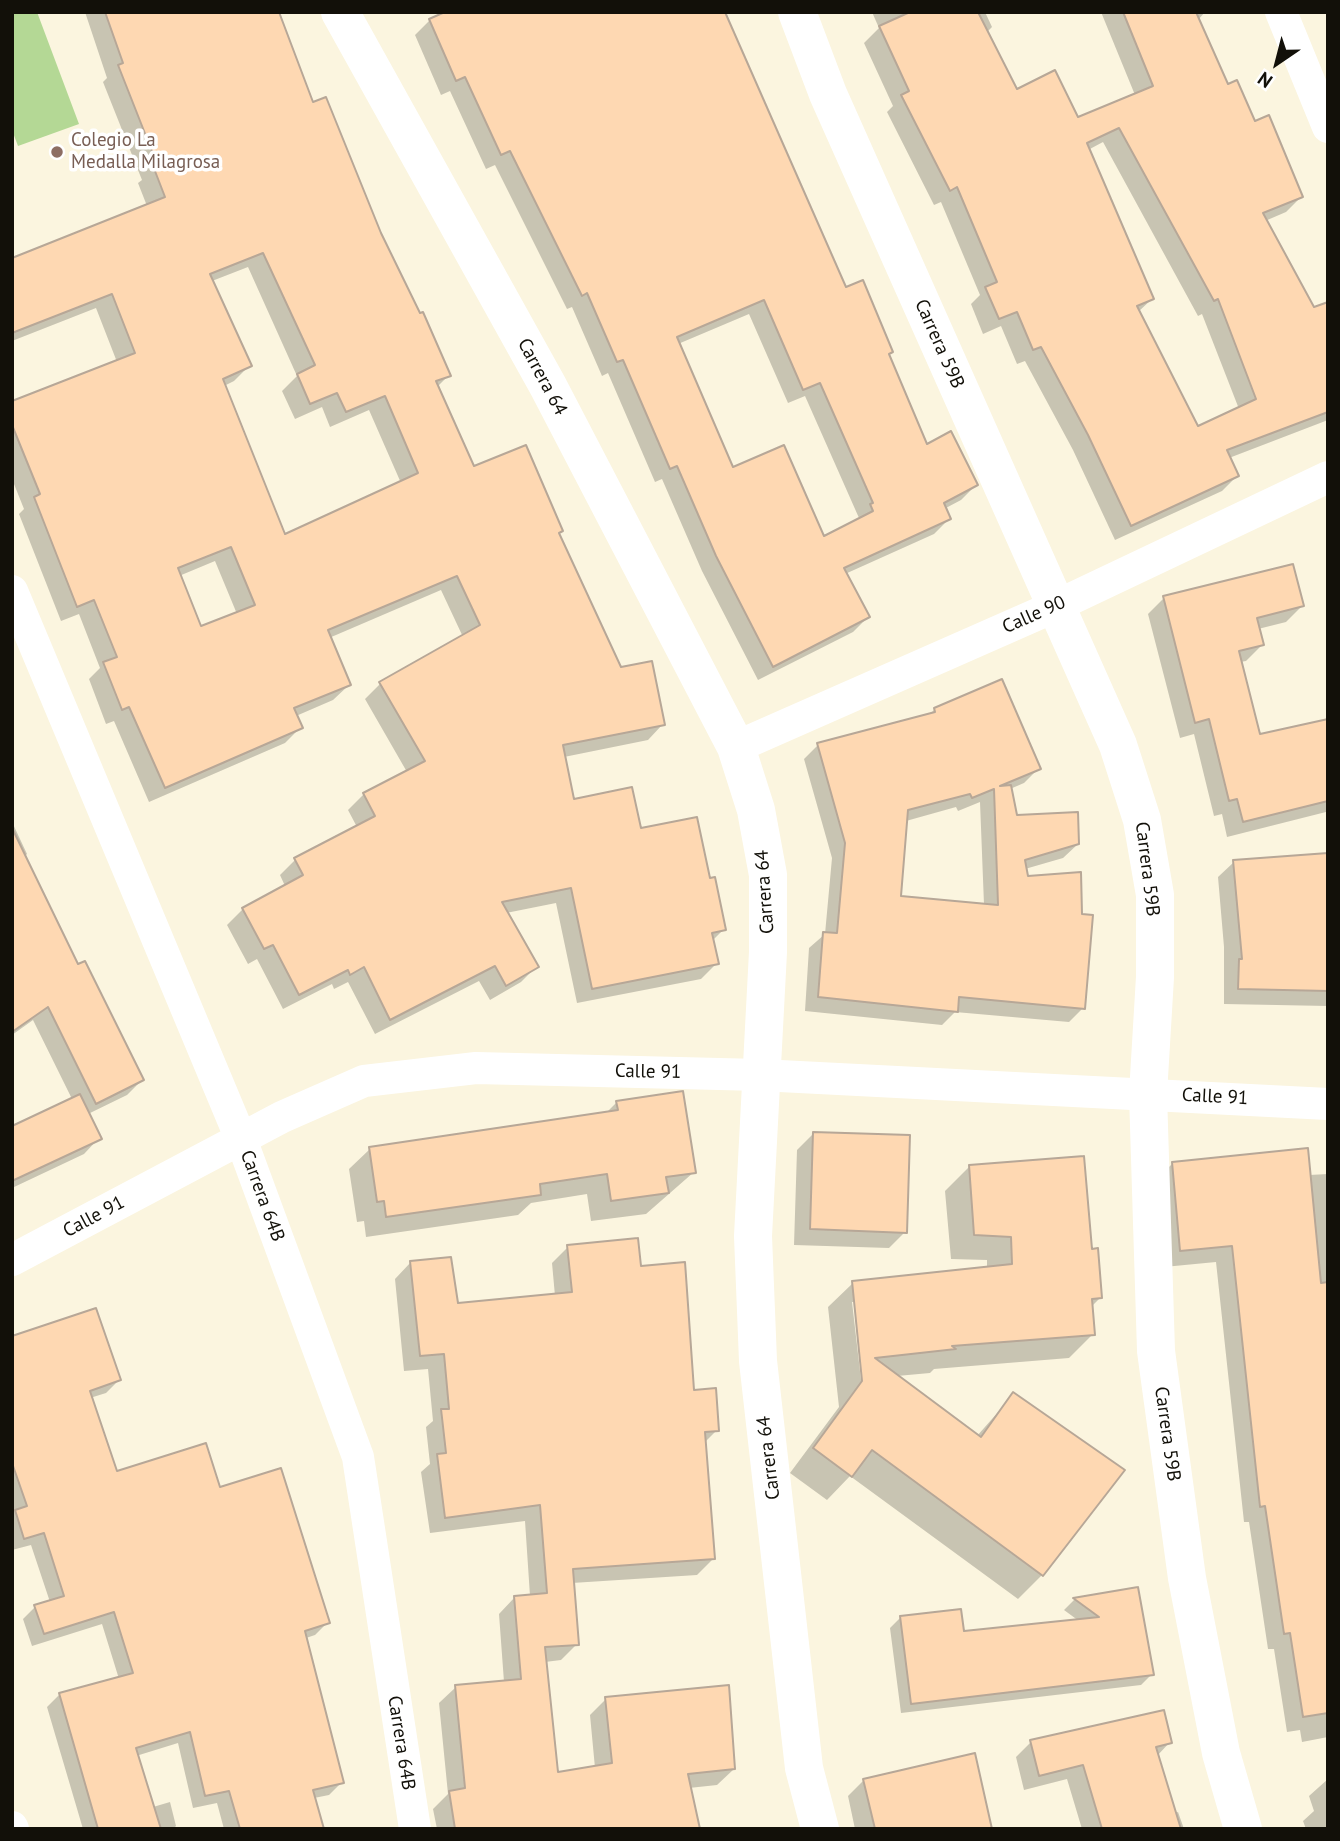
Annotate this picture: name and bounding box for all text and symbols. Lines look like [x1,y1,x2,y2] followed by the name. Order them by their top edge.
[1242,28,1312,98] north arrow
[1253,67,1277,94] text: N
[71,130,220,174] place label: Colegio La Medalla Milagrosa
[49,144,65,160] marker: Colegio La Medalla Milagrosa
[909,296,969,392] street label: Carrera 59B
[512,334,572,420] street label: Carrera 64
[999,591,1069,639] street label: Calle 90
[1130,820,1164,918] street label: Carrera 59B
[751,849,779,935] street label: Carrera 64
[615,1060,681,1084] street label: Calle 91
[1181,1084,1249,1110] street label: Calle 91
[235,1147,289,1245] street label: Carrera 64B
[59,1191,129,1243] street label: Calle 91
[1149,1385,1185,1483] street label: Carrera 59B
[753,1415,785,1501] street label: Carrera 64
[382,1694,420,1792] street label: Carrera 64B

